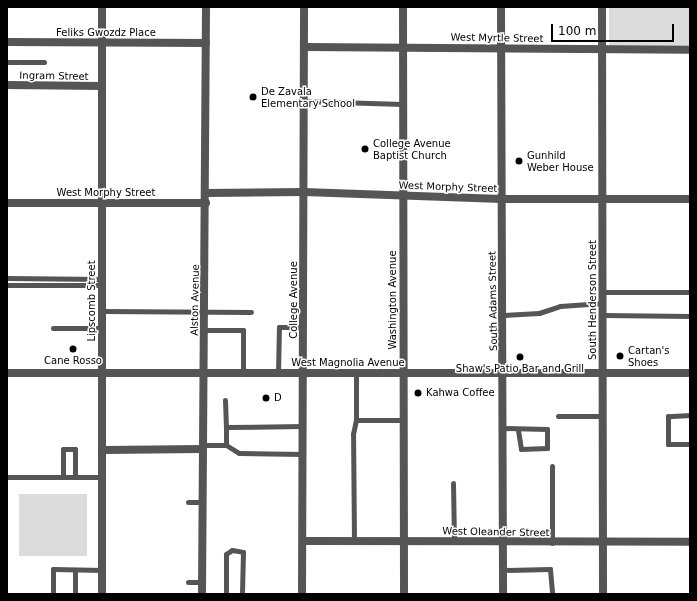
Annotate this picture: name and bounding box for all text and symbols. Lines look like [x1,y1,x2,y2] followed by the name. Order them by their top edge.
[553,16,676,42] scale bar
[558,24,596,38] text: 100 m
[56,27,156,39] street label: Feliks Gwozdz Place
[450,31,544,45] street label: West Myrtle Street
[19,69,89,83] street label: Ingram Street
[261,85,355,108] place label: De Zavala Elementary School
[248,92,258,102] marker: De Zavala Elementary School
[373,137,451,160] place label: College Avenue Baptist Church
[360,144,370,154] marker: College Avenue Baptist Church
[527,149,594,172] place label: Gunhild Weber House
[514,156,524,166] marker: Gunhild Weber House
[398,179,498,195] street label: West Morphy Street
[57,187,155,199] street label: West Morphy Street
[587,240,599,360] street label: South Henderson Street
[387,250,399,350] street label: Washington Avenue
[486,251,500,351] street label: South Adams Street
[86,260,98,342] street label: Lipscomb Street
[288,261,300,339] street label: College Avenue
[188,264,202,336] street label: Alston Avenue
[68,344,78,354] marker: Cane Rosso
[628,344,670,368] place label: Cartan's Shoes
[615,351,625,361] marker: Cartan's Shoes
[515,352,525,362] marker: Shaw's Patio Bar and Grill
[44,355,102,367] place label: Cane Rosso
[291,357,405,369] street label: West Magnolia Avenue
[456,363,584,375] place label: Shaw's Patio Bar and Grill
[426,387,495,399] place label: Kahwa Coffee
[413,388,423,398] marker: Kahwa Coffee
[274,392,282,404] place label: D
[261,393,271,403] marker: D
[442,525,550,539] street label: West Oleander Street

